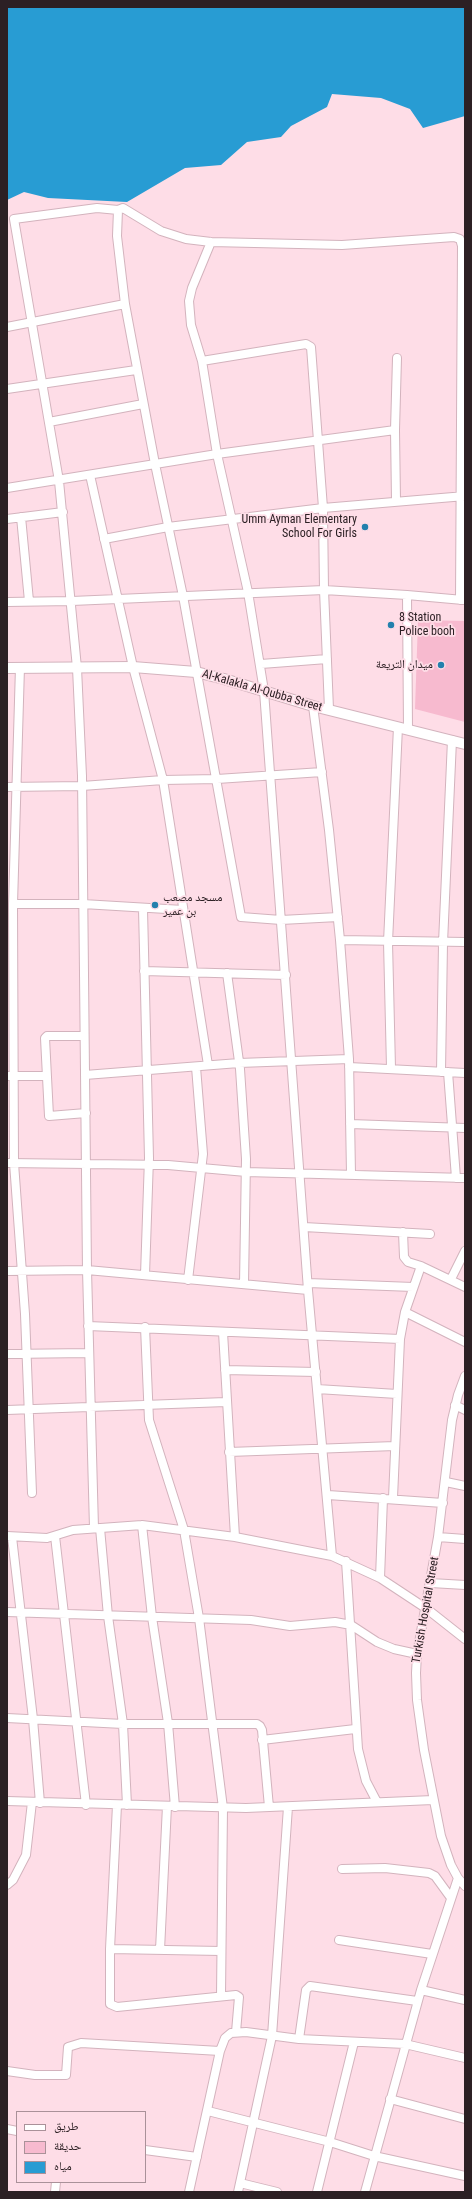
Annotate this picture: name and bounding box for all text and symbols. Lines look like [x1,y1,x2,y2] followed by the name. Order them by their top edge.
[242,513,357,541] place label: Umm Ayman Elementary School For Girls
[360,522,370,532] marker: Umm Ayman Elementary School For Girls
[399,611,455,639] place label: 8 Station Police booh
[386,620,396,630] marker: 8 Station Police booh
[376,658,433,672] place label: ميدان التريعة
[436,660,446,670] marker: ميدان التريعة
[200,667,324,715] street label: Al-Kalakla Al-Qubba Street
[163,891,222,919] place label: مسجد مصعب بن عمير
[150,900,160,910] marker: مسجد مصعب بن عمير
[410,1556,442,1664] street label: Turkish Hospital Street
[16,2111,146,2183] legend
[54,2119,79,2133] text: طريق
[54,2139,82,2153] text: حديقة
[54,2159,72,2173] text: مياه

